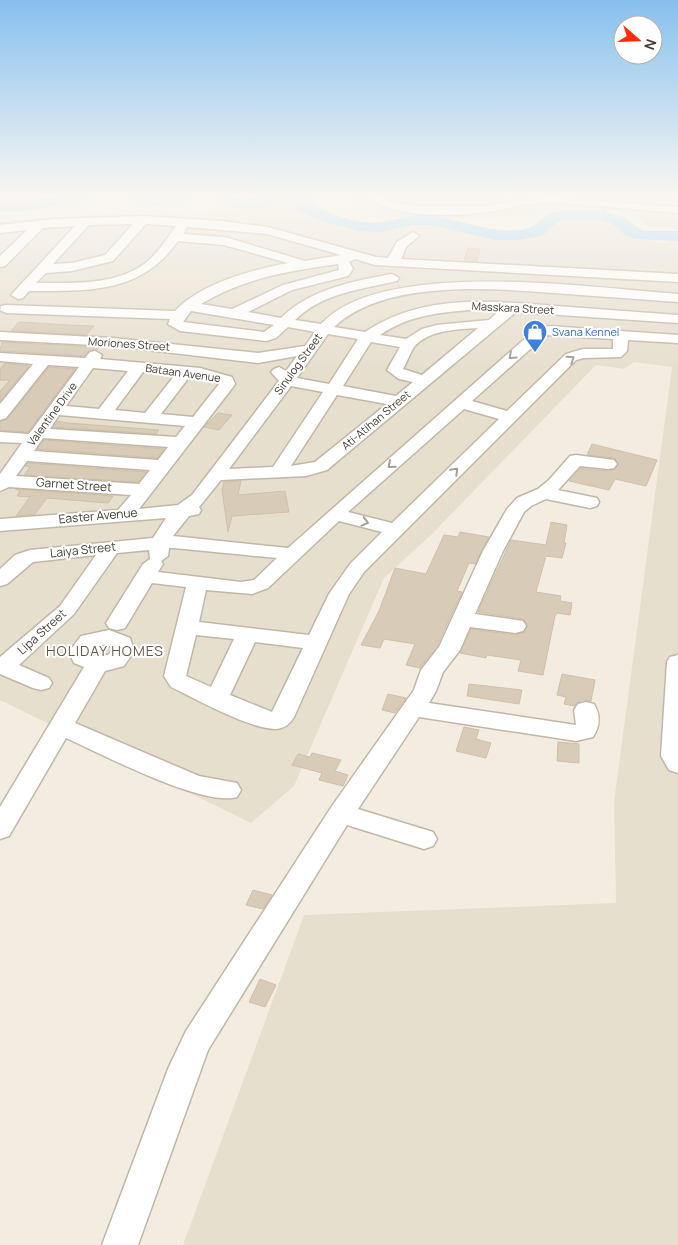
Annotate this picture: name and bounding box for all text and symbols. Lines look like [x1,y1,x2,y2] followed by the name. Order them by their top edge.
[613,15,663,65] north arrow
[640,37,661,53] text: N
[471,298,555,317] street label: Masskara Street
[522,319,548,353] shop icon: Svana Kennel
[552,324,619,339] place label: Svana Kennel
[270,330,325,397] street label: Sinulog Street
[88,333,170,354] street label: Moriones Street
[509,350,518,359] one-way arrow
[566,355,575,365] one-way arrow
[144,360,222,385] street label: Bataan Avenue
[23,378,80,449] street label: Valentine Drive
[338,386,413,453] street label: Ati-Atihan Street
[388,459,397,467] one-way arrow
[449,468,458,477] one-way arrow
[36,473,113,496] street label: Garnet Street
[58,504,138,527] street label: Easter Avenue
[361,517,369,527] one-way arrow
[49,538,117,561] street label: Laiya Street
[14,605,70,658] street label: Lipa Street
[46,641,164,660] district label: HOLIDAY HOMES

